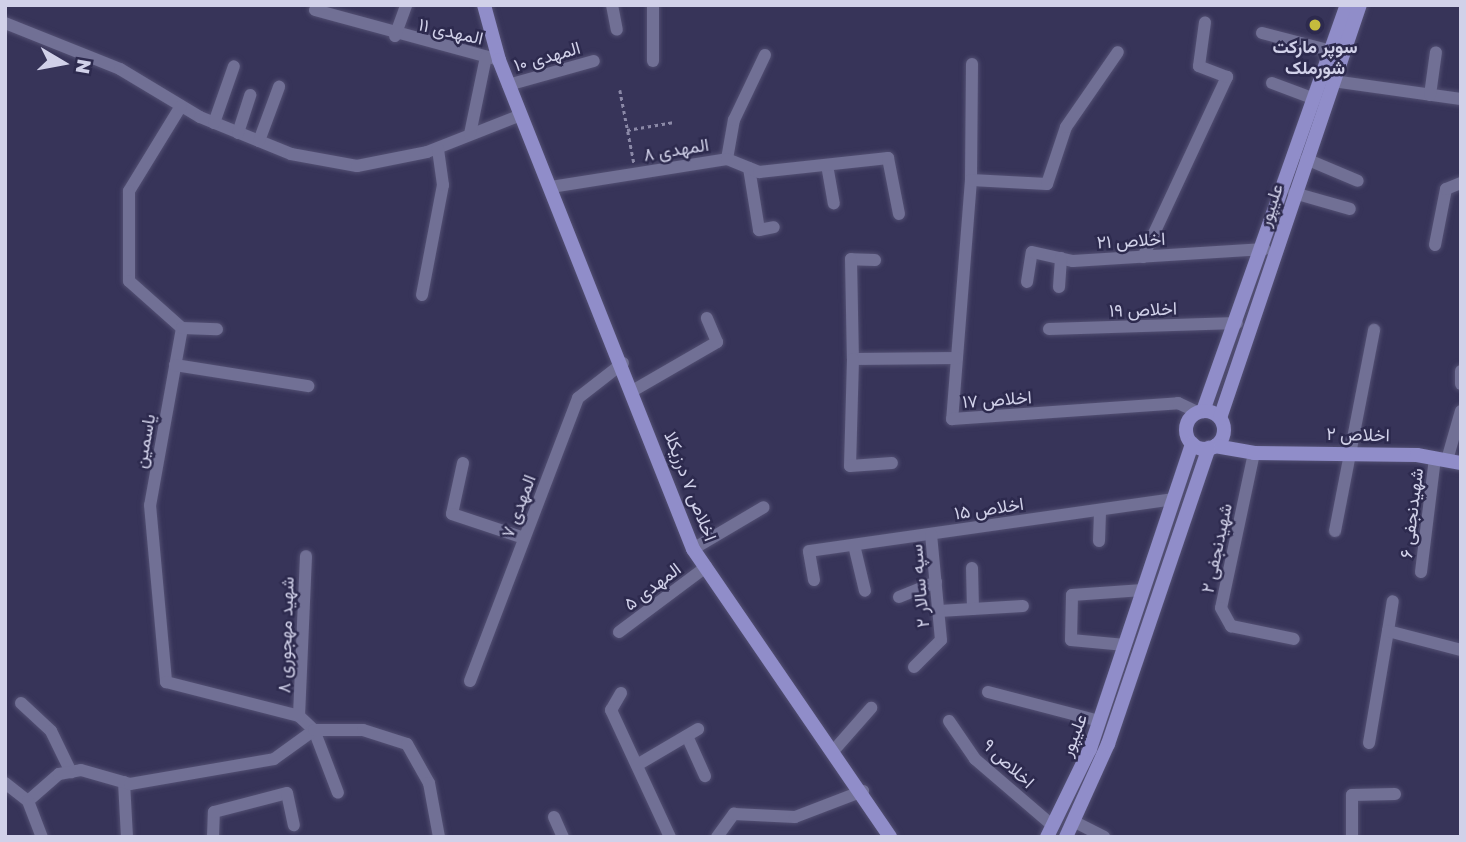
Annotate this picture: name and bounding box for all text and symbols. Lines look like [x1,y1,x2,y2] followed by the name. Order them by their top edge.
[417,13,485,49] street label: المهدی ۱۱
[1307,17,1323,33] marker: سوپر مارکت شورملک
[28,28,98,98] north arrow
[511,36,583,76] street label: المهدی ۱۰
[1272,36,1358,78] place label: سوپر مارکت شورملک
[72,58,97,76] text: N
[642,133,710,165] street label: المهدی ۸
[1253,181,1287,229] street label: علیپور
[1096,227,1166,253] street label: اخلاص ۲۱
[1109,297,1177,321] street label: اخلاص ۱۹
[961,386,1033,412] street label: اخلاص ۱۷
[129,412,159,470] street label: یاسمین
[1326,423,1390,445] street label: اخلاص ۲
[660,428,722,544] street label: اخلاص ۷ درزیکلا
[1395,467,1427,559] street label: شهیدنجفی ۶
[496,471,540,541] street label: المهدی ۷
[953,492,1025,524] street label: اخلاص ۱۵
[1196,501,1236,595] street label: شهیدنجفی ۲
[905,543,933,629] street label: سپه سالار ۲
[619,558,685,614] street label: المهدی ۵
[272,576,298,694] street label: شهید مهجوری ۸
[1055,711,1091,759] street label: علیپور
[979,734,1039,792] street label: اخلاص ۹

